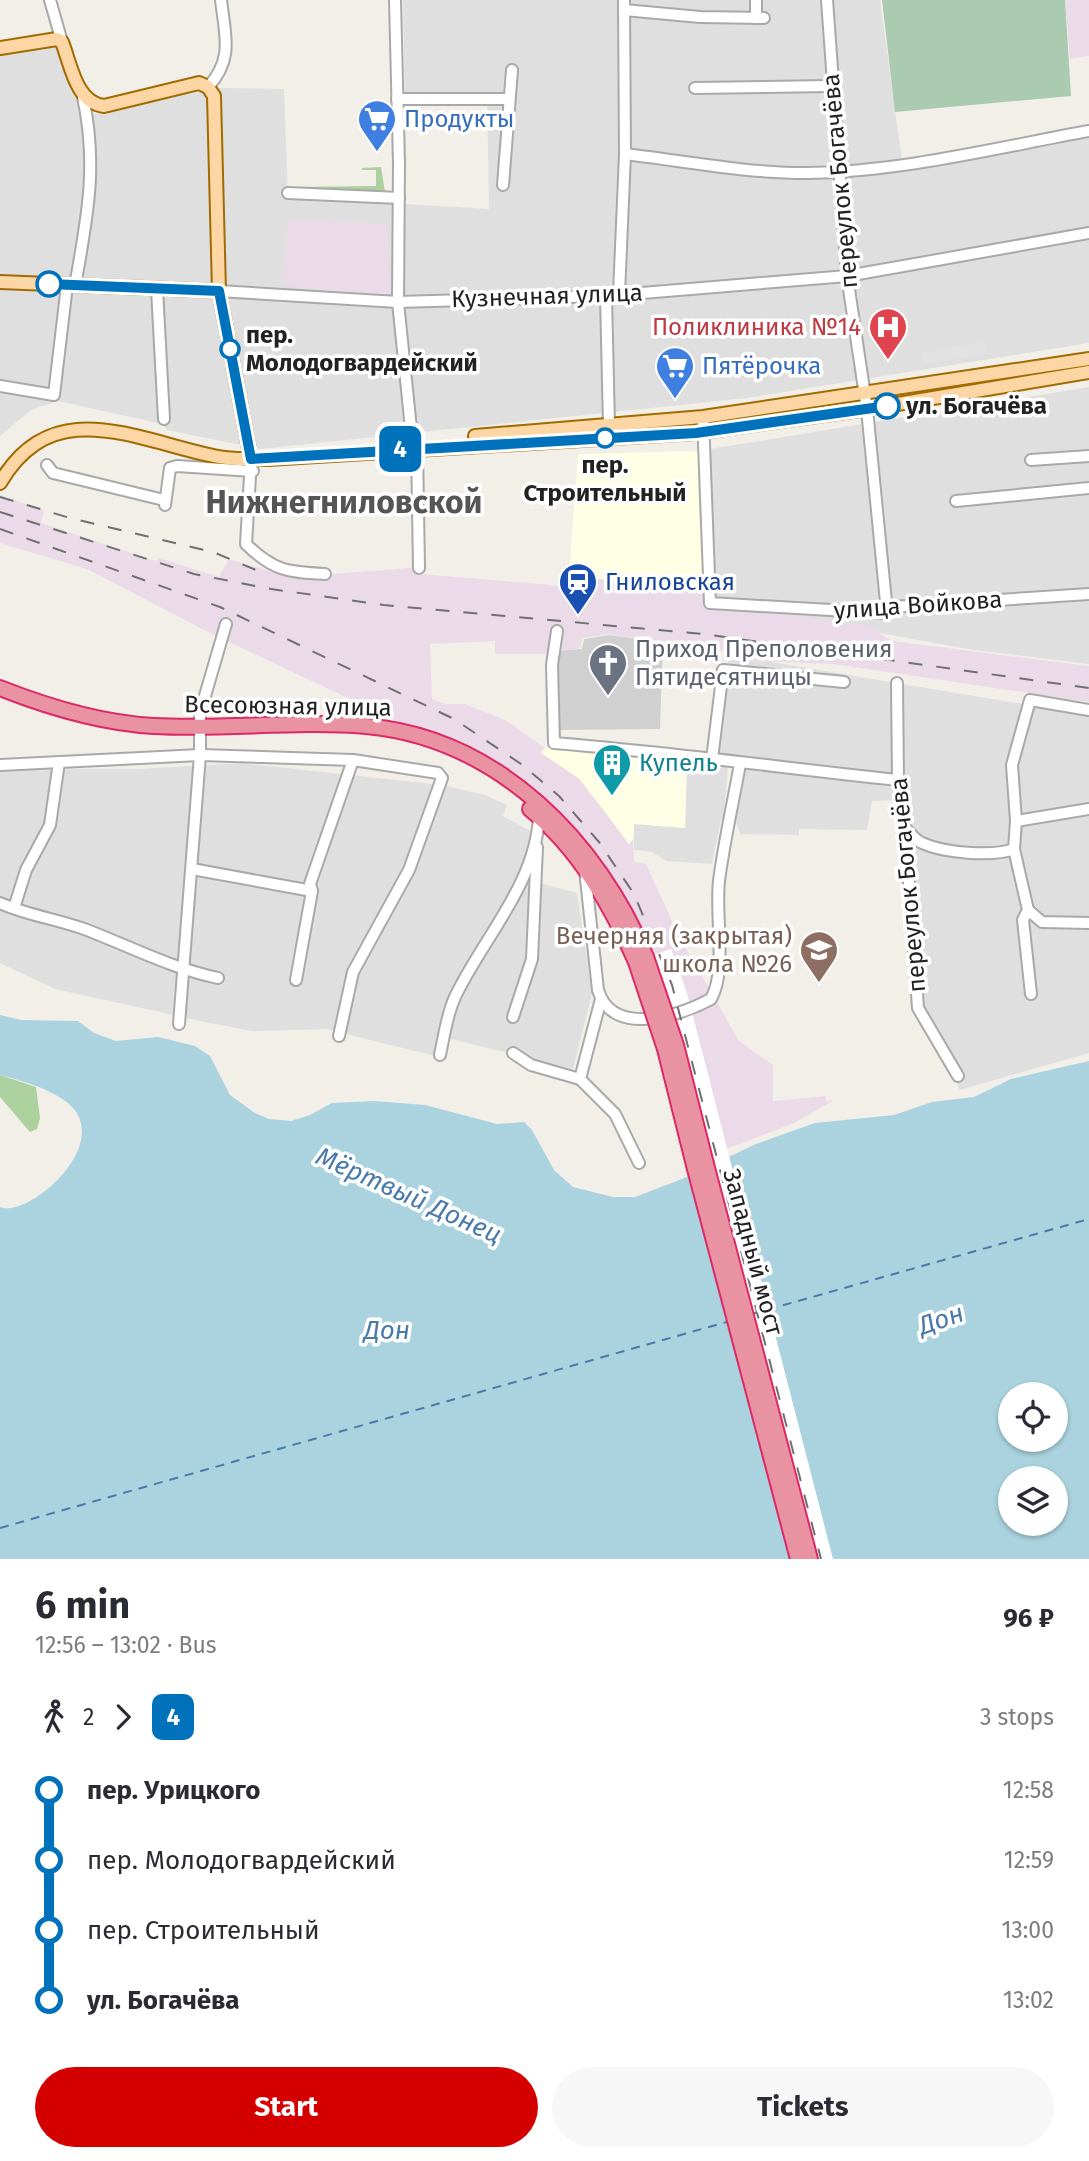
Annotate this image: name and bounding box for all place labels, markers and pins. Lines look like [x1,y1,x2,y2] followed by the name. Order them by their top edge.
[356,98,398,153] supermarket icon: Продукты
[404,105,514,133] place label: Продукты
[36,271,62,297] unlabelled marker
[867,306,909,361] hospital icon: Поликлиника №14
[652,313,861,341] place label: Поликлиника №14
[246,321,478,377] place label: пер. Молодогвардейский
[220,339,240,359] marker: пер. Молодогвардейский
[654,345,696,400] supermarket icon: Пятёрочка
[702,352,821,380] place label: Пятёрочка
[905,392,1047,420] place label: ул. Богачёва
[874,393,900,419] marker: ул. Богачёва
[595,428,615,448] marker: пер. Строительный
[523,451,687,507] place label: пер. Строительный
[557,561,599,616] station icon: Гниловская
[605,568,735,596] place label: Гниловская
[635,635,893,691] place label: Приход Преполовения Пятидесятницы
[587,642,629,697] church icon: Приход Преполовения Пятидесятницы
[591,742,633,797] building icon: Купель
[639,749,718,777] place label: Купель
[556,922,792,978] place label: Вечерняя (закрытая) школа №26
[798,929,840,984] school or university icon: Вечерняя (закрытая) школа №26

